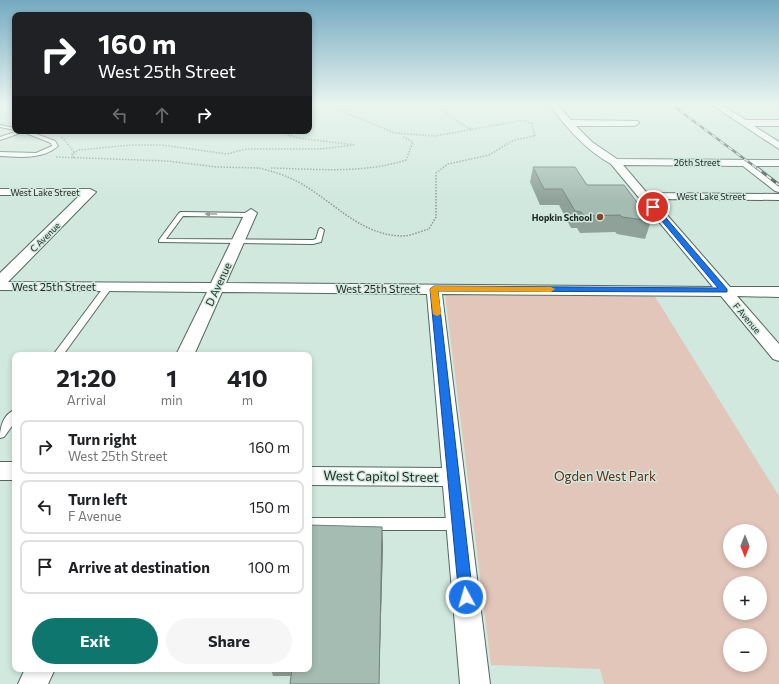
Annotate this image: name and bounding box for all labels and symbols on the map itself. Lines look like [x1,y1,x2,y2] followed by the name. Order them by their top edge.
[674,157,721,168] street label: 26th Street
[10,187,80,198] street label: West Lake Street
[636,190,670,224] pin
[676,191,746,202] street label: West Lake Street
[204,211,217,217] one-way arrow
[532,212,592,223] place label: Hopkin School
[595,212,605,222] marker: Hopkin School
[28,220,62,254] street label: C Avenue
[202,260,234,308] street label: D Avenue
[12,280,97,293] street label: West 25th Street
[336,282,421,295] street label: West 25th Street
[731,300,763,336] street label: F Avenue
[323,467,439,485] street label: West Capitol Street
[554,468,656,484] park label: Ogden West Park
[723,524,767,568] north arrow
[445,576,487,618] position arrow

